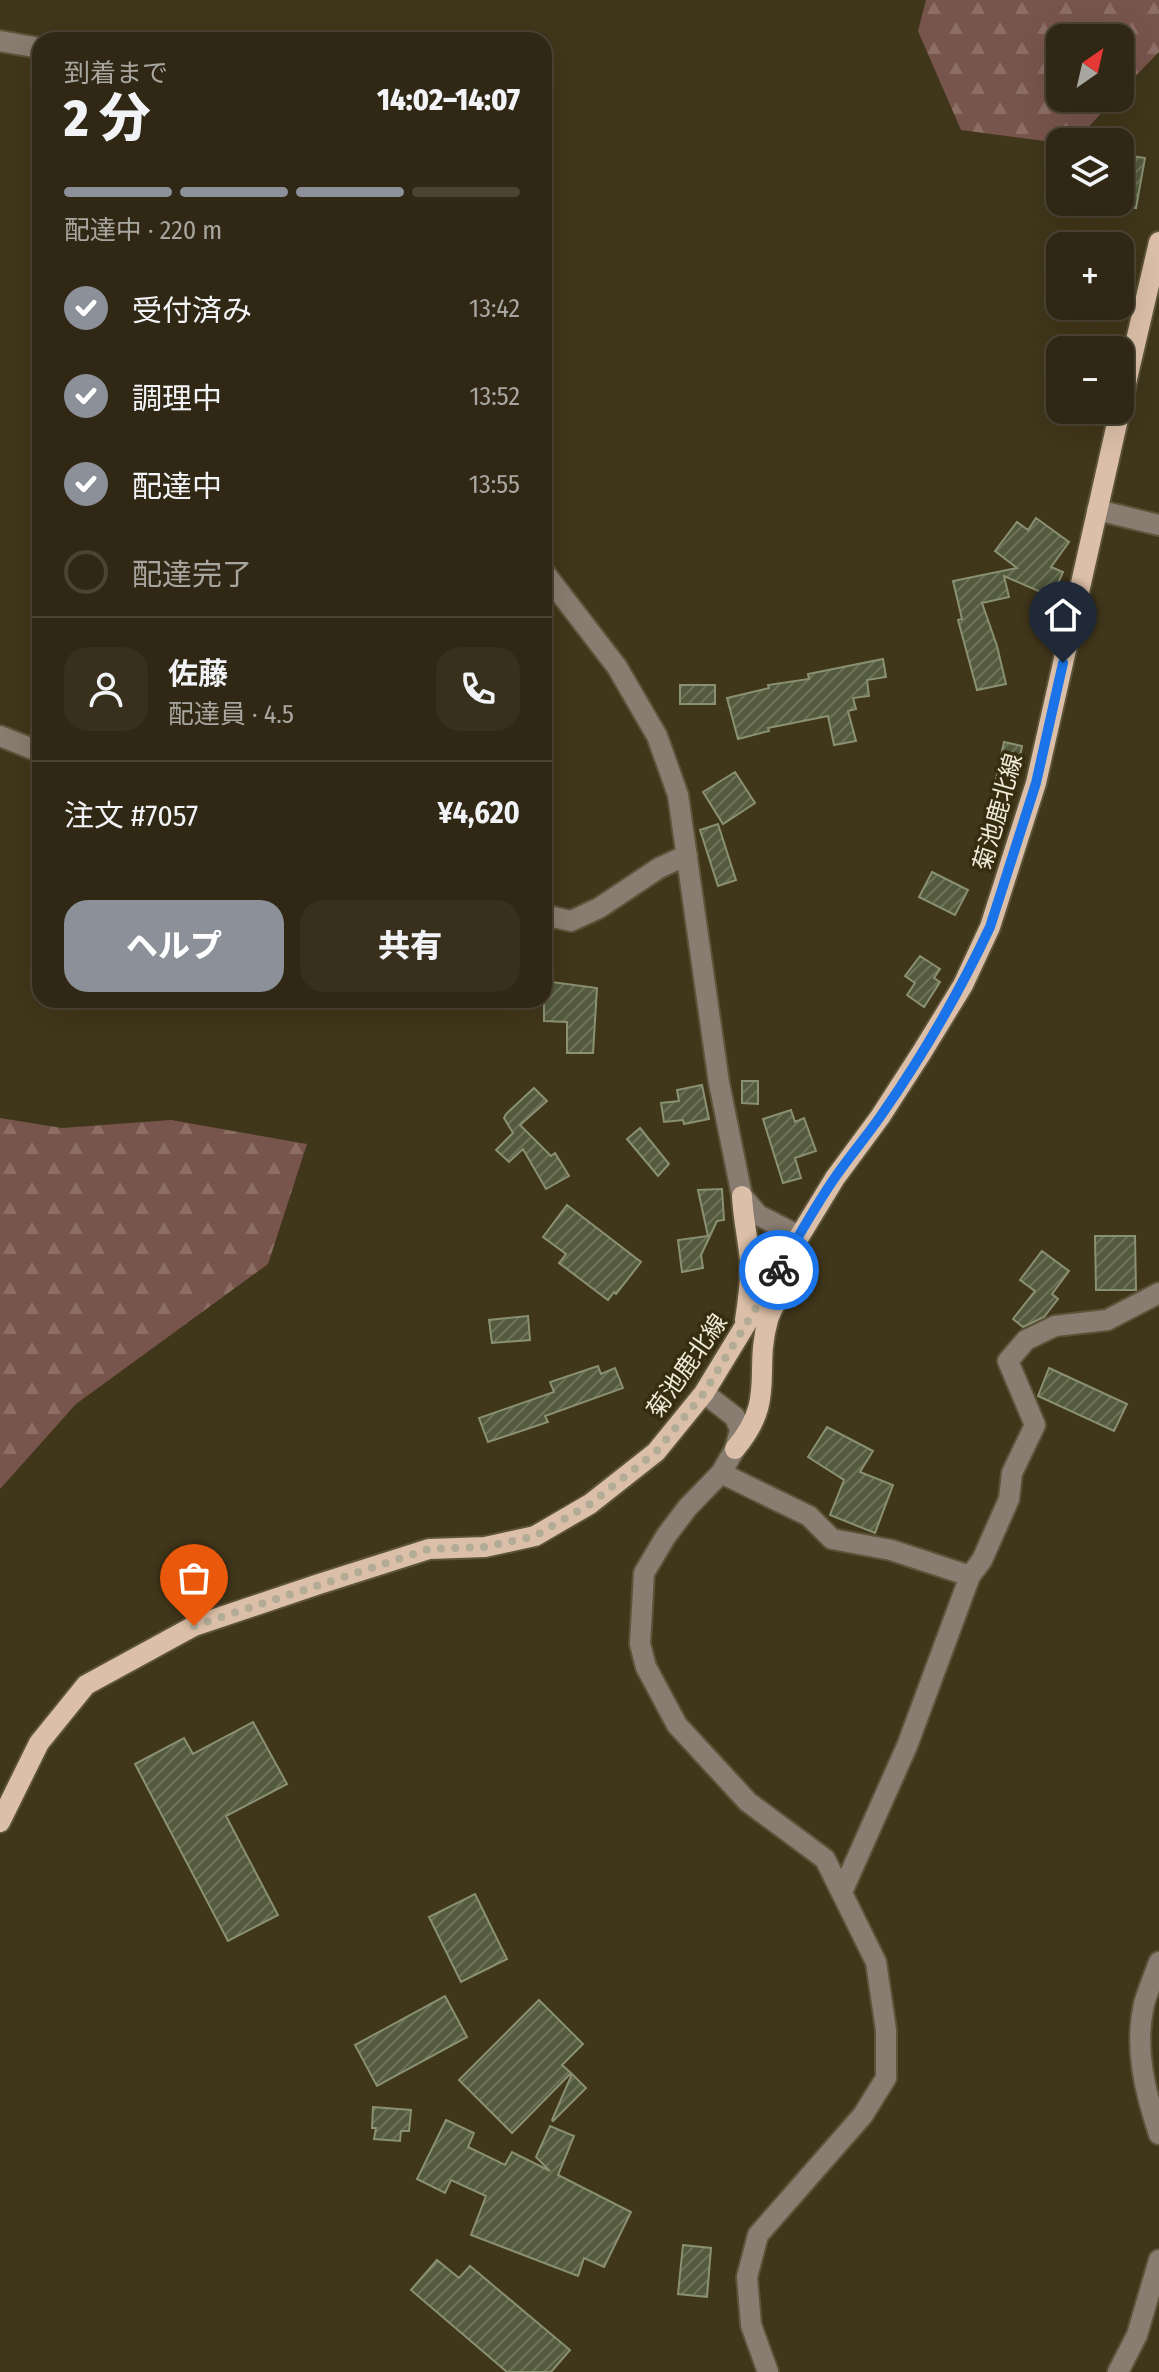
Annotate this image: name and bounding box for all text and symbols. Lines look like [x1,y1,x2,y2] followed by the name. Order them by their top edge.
[1046,24,1134,112] north arrow
[1046,24,1134,424] map controls
[64,58,168,89] text: 到着まで
[377,82,520,118] text: 14:02–14:07
[64,87,151,150] text: 2 分
[1046,128,1134,216] button: layers
[64,215,222,246] text: 配達中 · 220 m
[1046,232,1134,320] button: +
[64,286,108,330] icon: check
[132,293,252,329] text: 受付済み
[469,293,520,324] text: 13:42
[1046,336,1134,424] button: −
[64,374,108,418] icon: check
[132,381,222,417] text: 調理中
[469,381,520,412] text: 13:52
[64,462,108,506] icon: check
[132,469,222,505] text: 配達中
[469,469,520,500] text: 13:55
[132,557,252,593] text: 配達完了
[1029,581,1097,663] pin
[1041,593,1085,637] icon: home
[64,647,148,731] button: person
[436,647,520,731] button: phone
[168,656,228,692] text: 佐藤
[168,699,294,730] text: 配達員 · 4.5
[968,750,1028,874] street label: 菊池鹿北線
[438,795,520,831] text: ¥4,620
[64,798,198,834] text: 注文 #7057
[64,900,284,992] button: ヘルプ
[300,900,520,992] button: 共有
[739,1230,819,1310] courier
[757,1248,801,1292] icon: bike
[641,1309,733,1423] street label: 菊池鹿北線
[160,1544,228,1626] pin
[172,1556,216,1600] icon: bag

